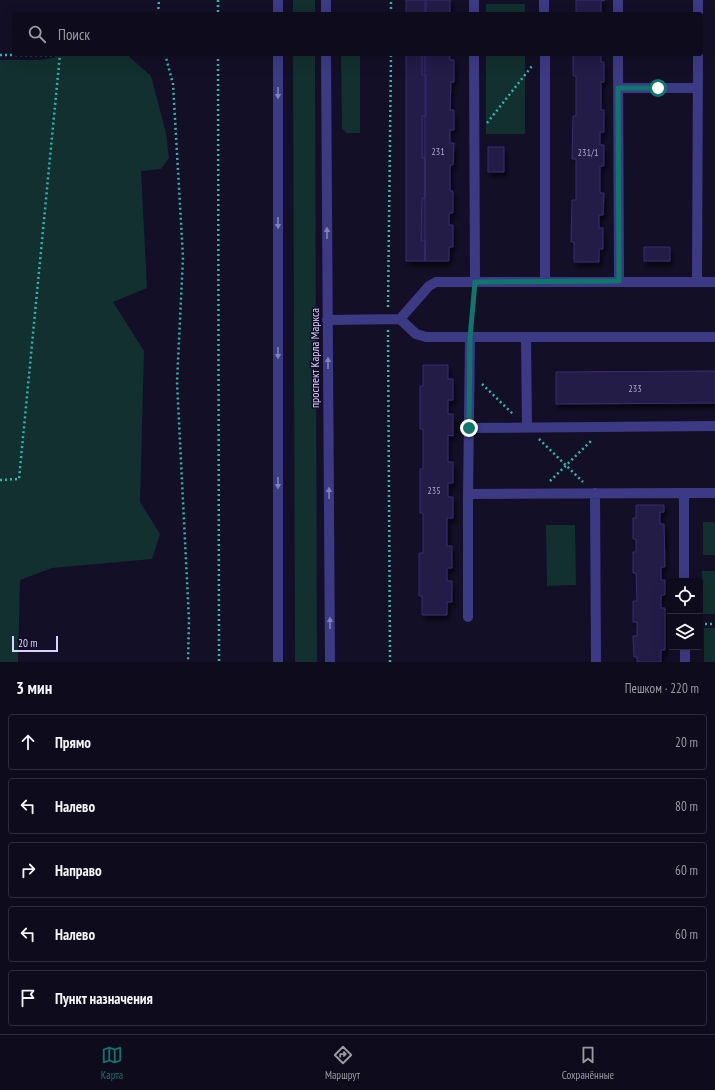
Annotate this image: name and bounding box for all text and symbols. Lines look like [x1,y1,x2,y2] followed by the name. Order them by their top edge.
[12,12,703,56] search box
[26,23,48,45] icon: search
[58,25,90,44] text: Поиск
[649,79,667,97] route start
[275,87,281,100] one-way arrow
[431,145,445,158] house number: 231
[578,146,598,159] house number: 231/1
[275,217,281,230] one-way arrow
[324,226,330,239] one-way arrow
[307,308,322,408] street label: проспект Карла Маркса
[275,347,281,360] one-way arrow
[325,356,331,369] one-way arrow
[628,382,642,395] house number: 233
[460,419,478,437] route end
[275,477,281,490] one-way arrow
[427,484,441,497] house number: 235
[326,486,332,499] one-way arrow
[667,578,703,650] map controls
[667,578,703,614] button: locate
[667,614,703,650] button: layers
[327,616,333,629] one-way arrow
[12,634,58,653] scale bar
[18,636,37,650] text: 20 m
[16,677,52,699] text: 3 мин
[625,680,699,697] text: Пешком · 220 m
[17,731,39,753] icon: ahead
[55,733,91,752] text: Прямо
[675,734,698,751] text: 20 m
[17,795,39,817] icon: left
[55,797,95,816] text: Налево
[675,798,698,815] text: 80 m
[17,859,39,881] icon: right
[55,861,102,880] text: Направо
[675,862,698,879] text: 60 m
[17,923,39,945] icon: left
[55,925,95,944] text: Налево
[675,926,698,943] text: 60 m
[17,987,39,1009] icon: arrive
[55,989,153,1008] text: Пункт назначения
[101,1044,123,1082] tab: Карта
[325,1044,360,1082] tab: Маршрут
[562,1044,614,1082] tab: Сохранённые

